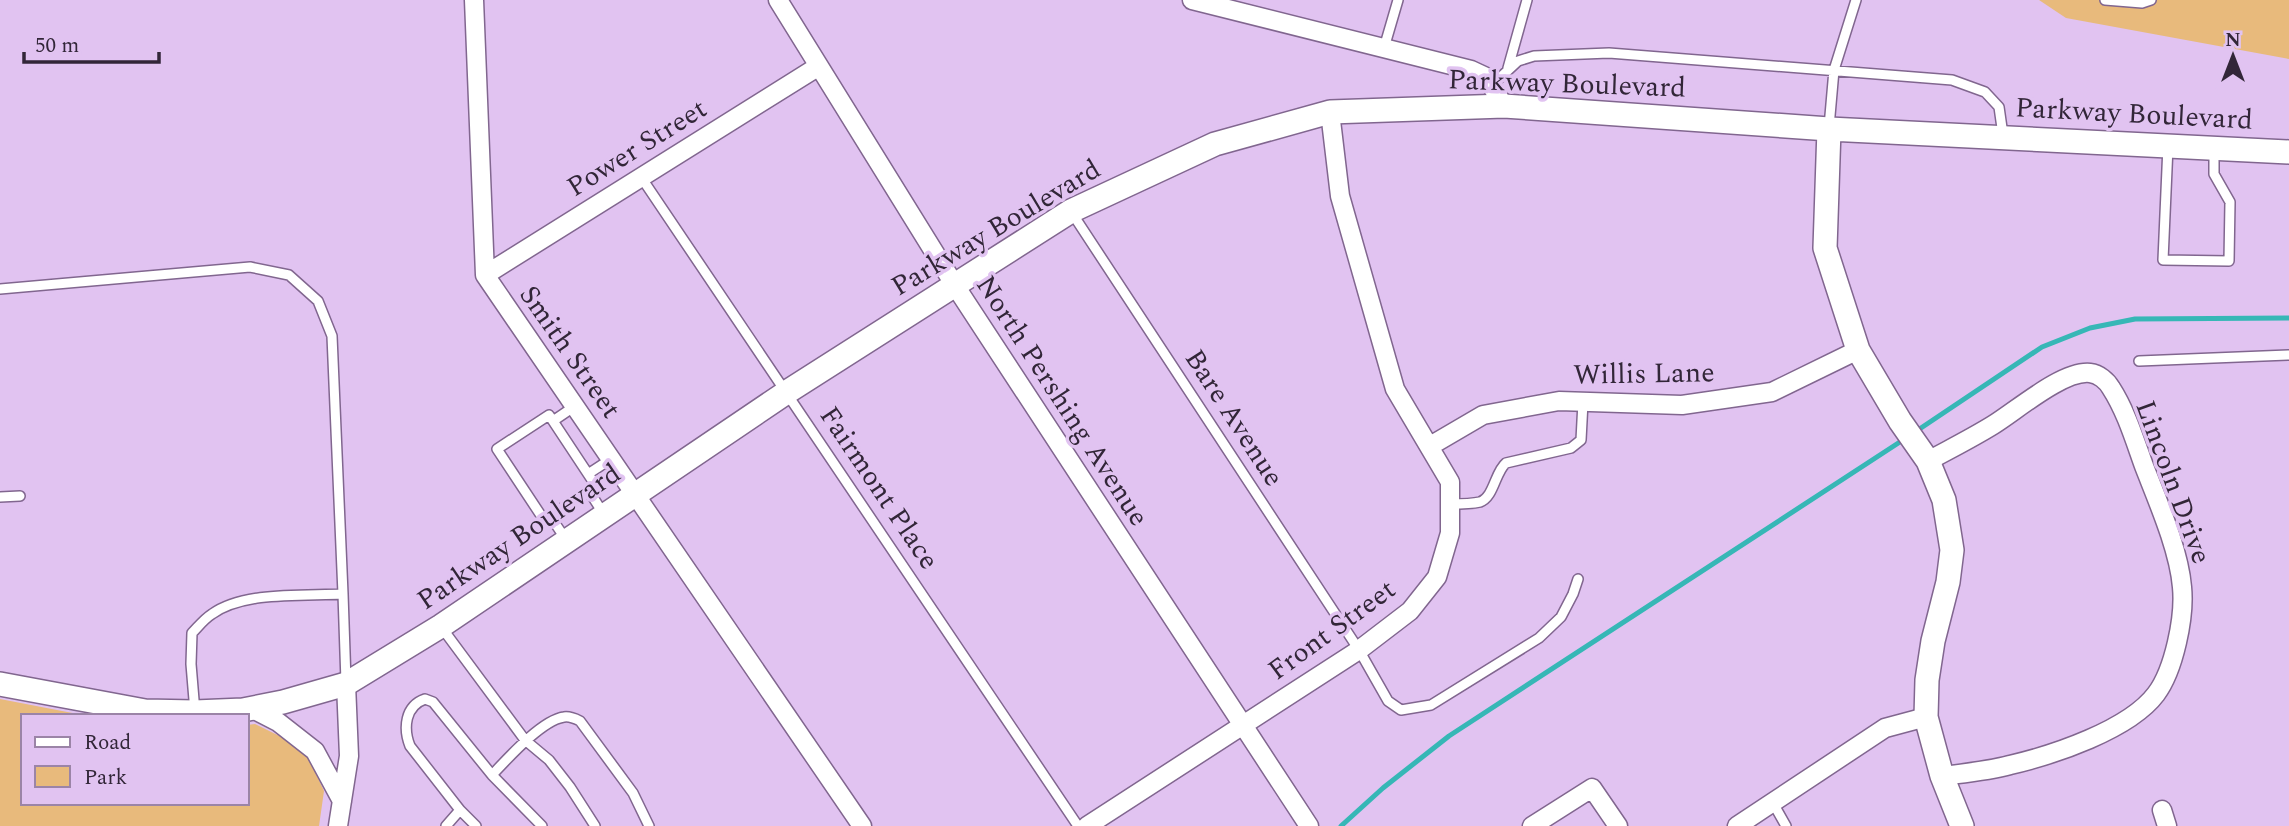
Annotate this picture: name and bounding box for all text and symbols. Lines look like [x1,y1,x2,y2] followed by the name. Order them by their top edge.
[24,21,159,65] scale bar
[2198,21,2268,91] north arrow
[2225,26,2241,55] text: N
[35,30,79,62] text: 50 m
[1447,58,1687,110] street label: Parkway Boulevard
[2014,86,2254,142] street label: Parkway Boulevard
[558,88,716,208] street label: Power Street
[883,148,1109,308] street label: Parkway Boulevard
[965,267,1159,535] street label: North Pershing Avenue
[508,276,632,428] street label: Smith Street
[1173,341,1295,495] street label: Bare Avenue
[1573,351,1715,397] street label: Willis Lane
[2123,394,2223,570] street label: Lincoln Drive
[808,397,950,579] street label: Fairmont Place
[408,453,630,621] street label: Parkway Boulevard
[1259,569,1405,691] street label: Front Street
[21,714,248,805] legend
[84,727,131,759] text: Road
[84,762,128,794] text: Park

